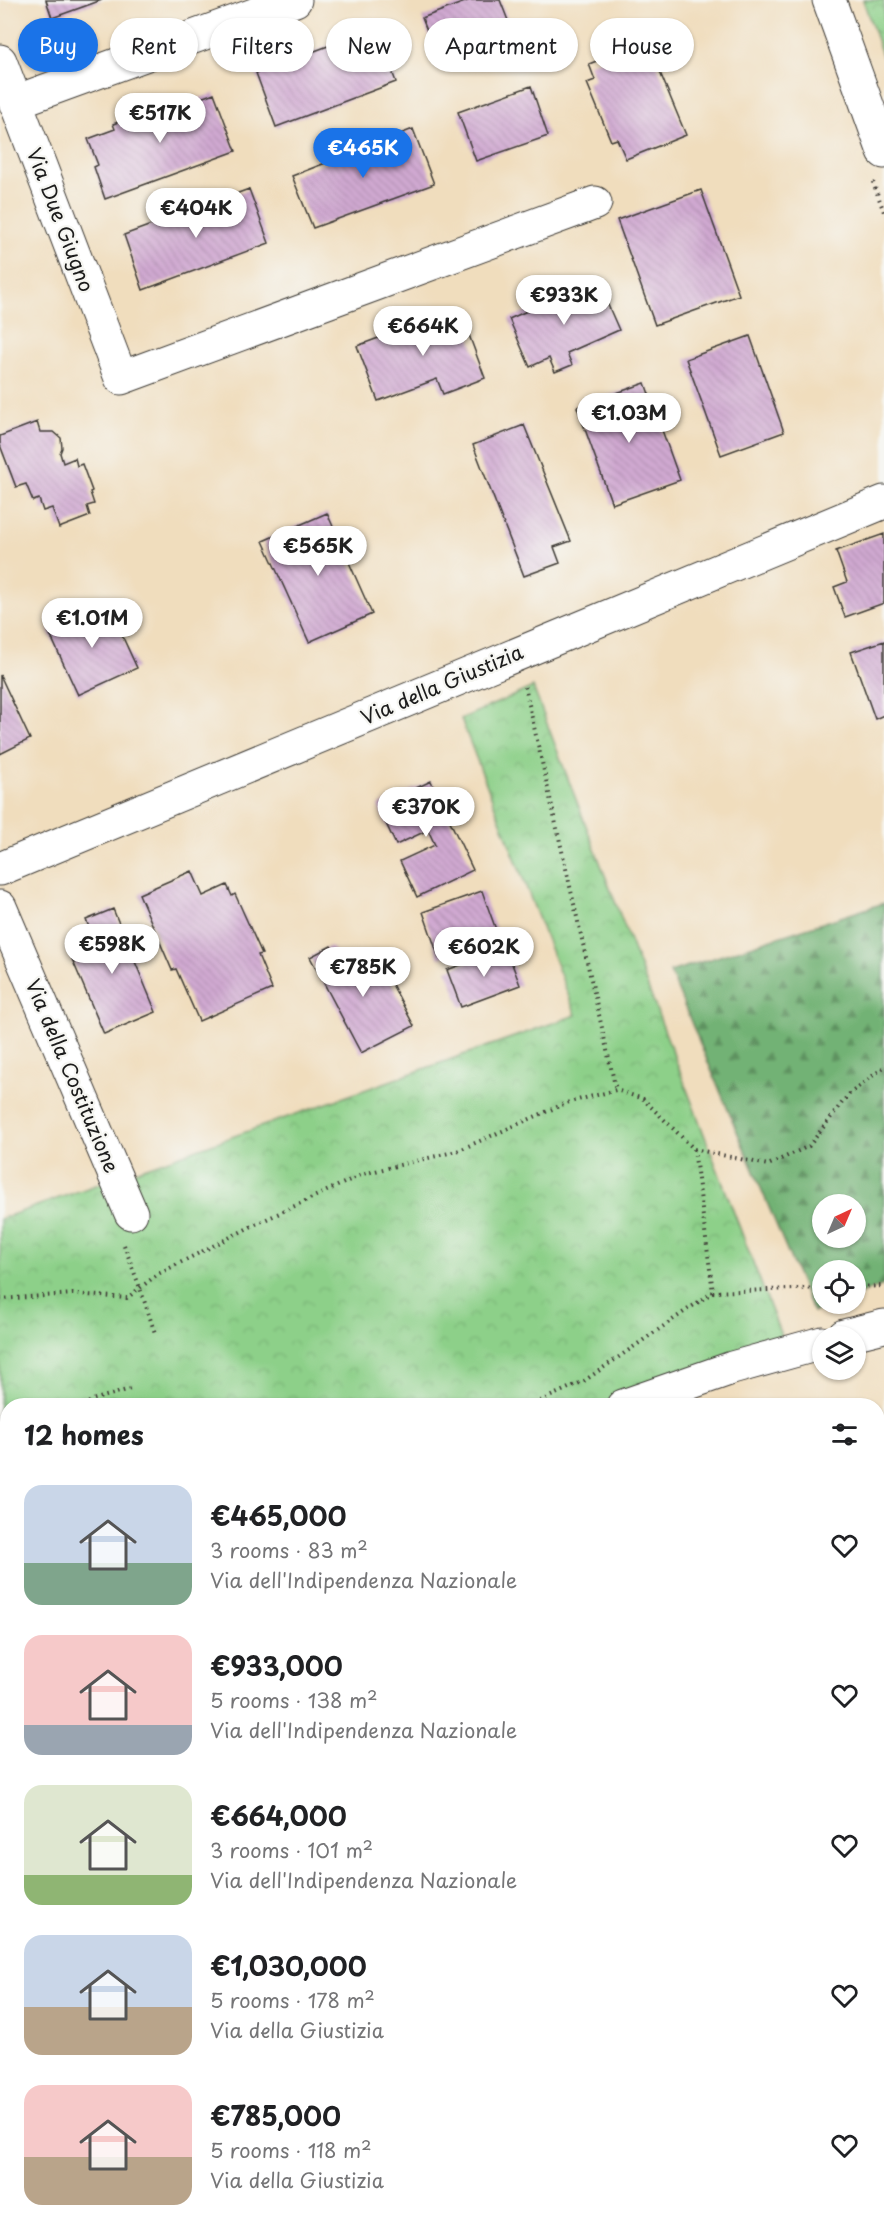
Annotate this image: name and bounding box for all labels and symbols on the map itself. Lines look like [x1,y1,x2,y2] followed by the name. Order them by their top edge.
[118,93,202,144] pin: €517K
[321,128,405,179] pin: €465K
[20,143,102,296] street label: Via Due Giugno
[154,188,238,239] pin: €404K
[522,275,606,326] pin: €933K
[381,306,465,357] pin: €664K
[580,393,678,444] pin: €1.03M
[276,526,360,577] pin: €565K
[43,598,141,649] pin: €1.01M
[356,636,528,732] street label: Via della Giustizia
[384,787,468,838] pin: €370K
[70,924,154,975] pin: €598K
[442,927,526,978] pin: €602K
[321,947,405,998] pin: €785K
[18,974,127,1177] street label: Via della Costituzione
[812,1194,866,1248] north arrow

